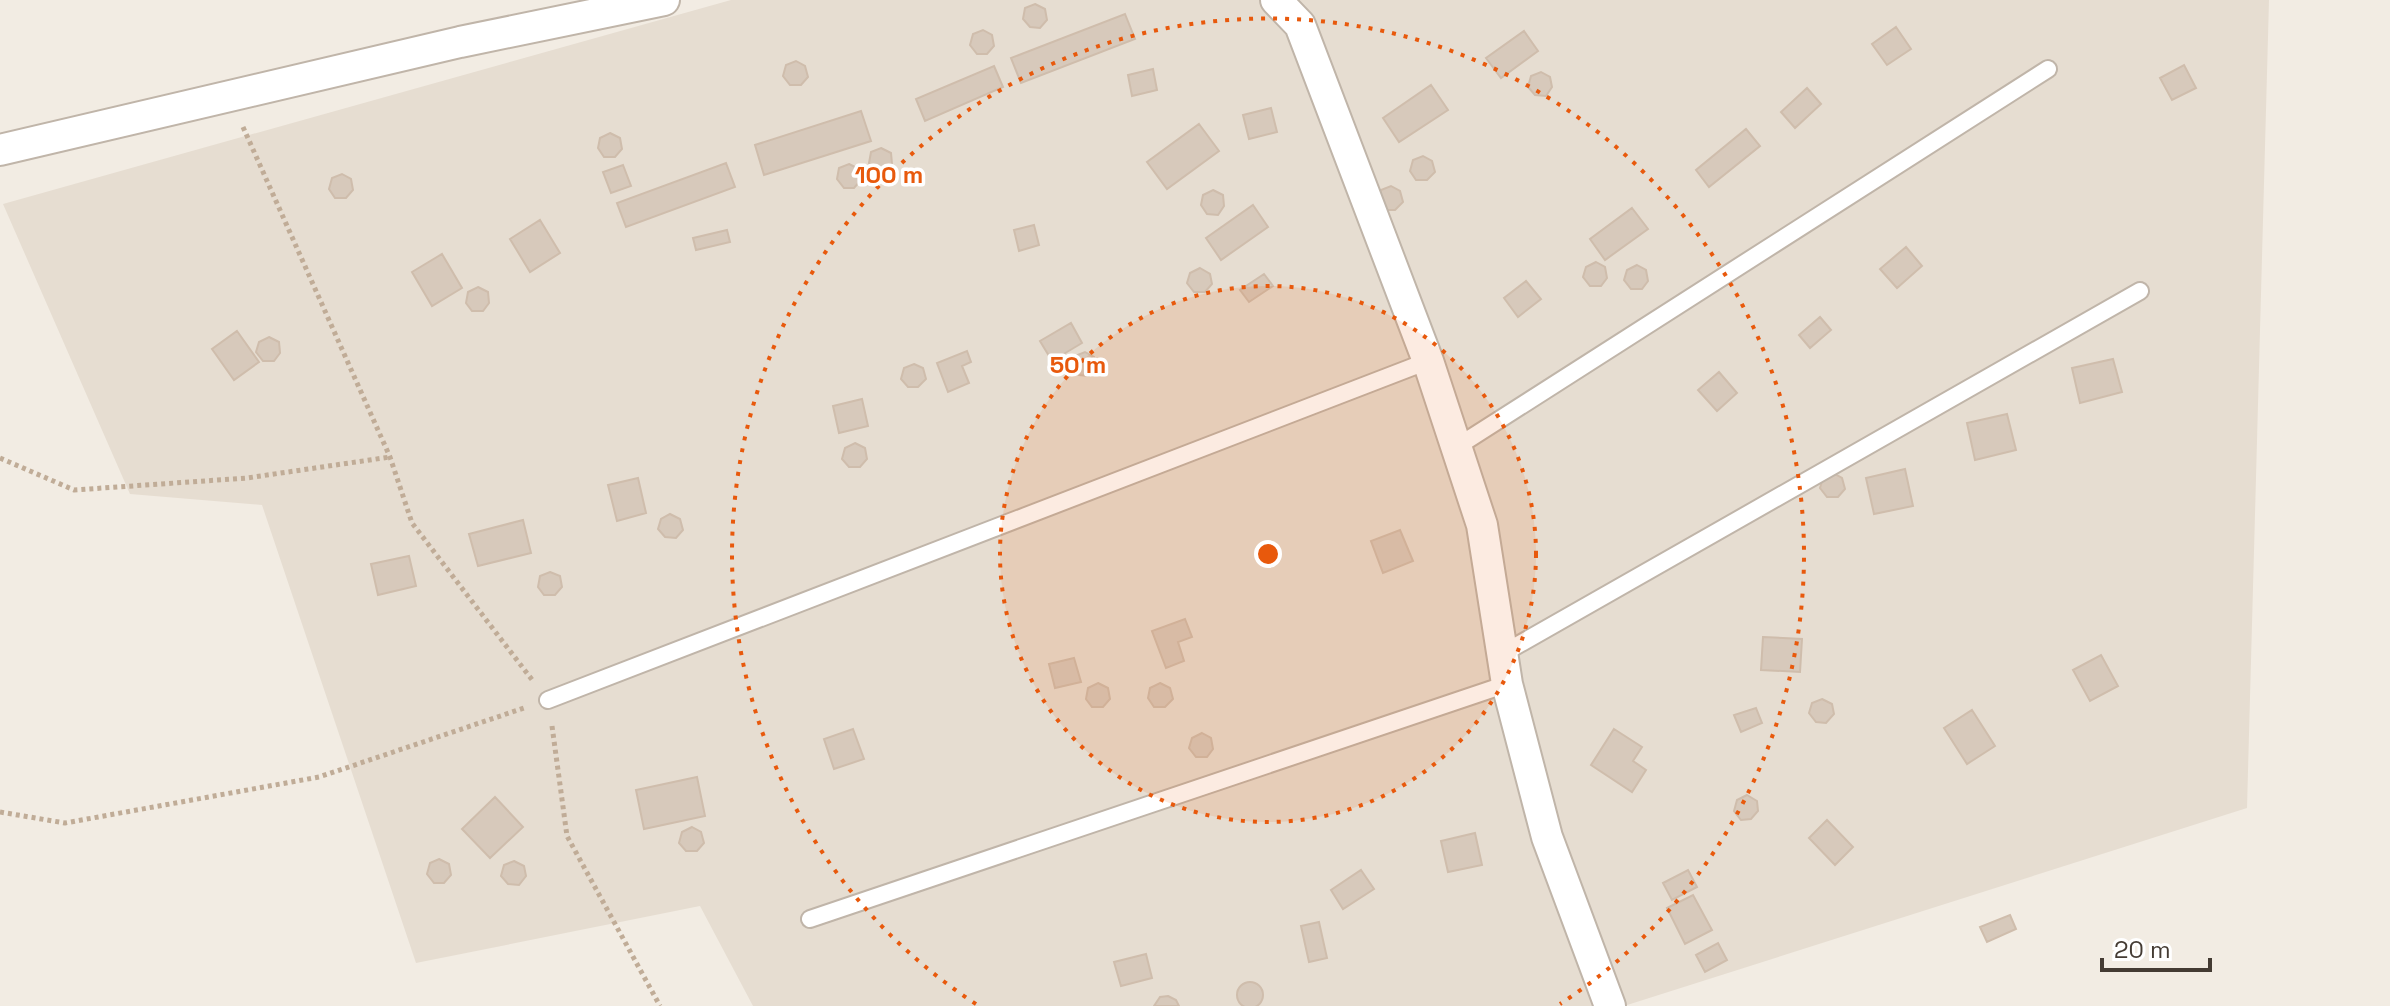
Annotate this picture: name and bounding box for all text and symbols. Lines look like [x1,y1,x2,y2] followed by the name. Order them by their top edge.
[855,159,923,190] text: 100 m
[1050,349,1106,380] text: 50 m
[1254,540,1282,568] centre of rings
[2102,922,2210,972] scale bar
[2114,934,2171,965] text: 20 m

